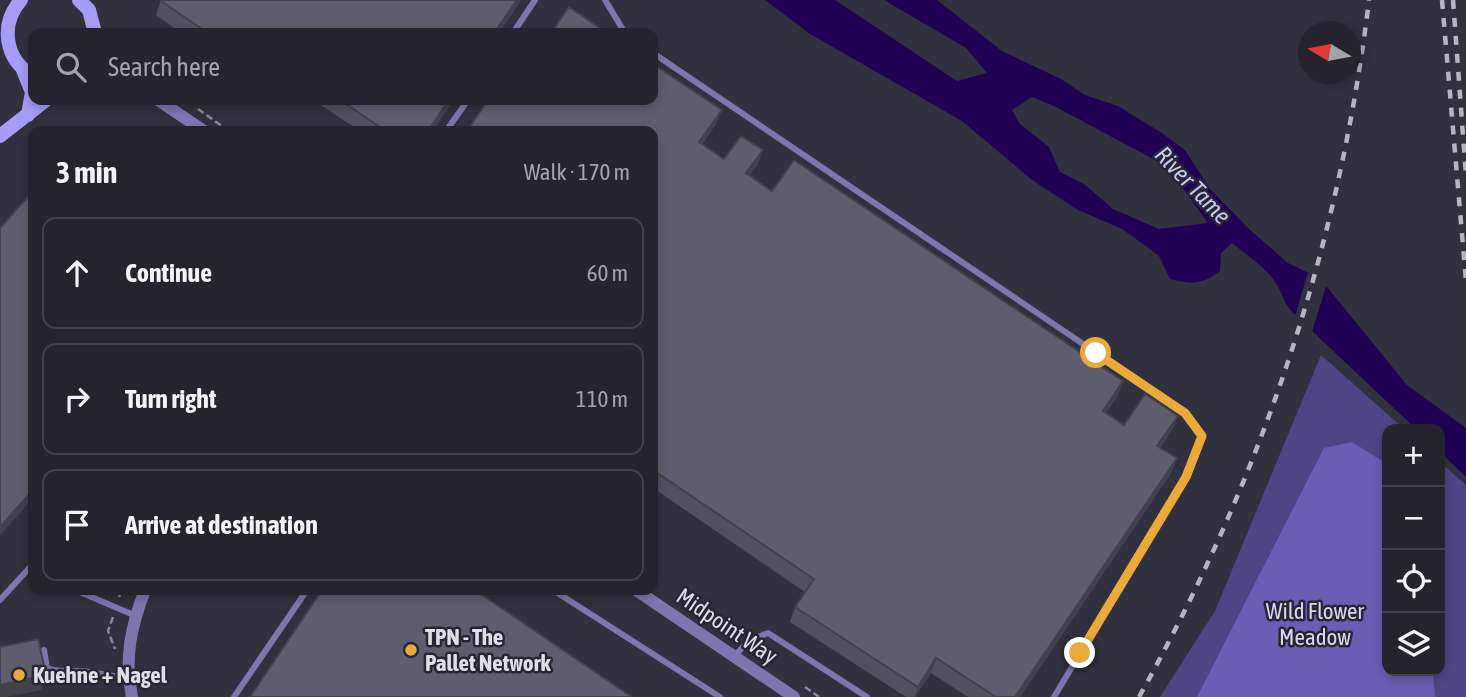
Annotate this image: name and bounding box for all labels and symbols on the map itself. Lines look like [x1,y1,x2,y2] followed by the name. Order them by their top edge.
[1298,21,1361,84] north arrow
[1150,141,1236,229] water label: River Tame
[1080,337,1111,368] route start
[672,583,782,669] street label: Midpoint Way
[1266,598,1365,650] park label: Wild Flower Meadow
[425,624,551,676] place label: TPN - The Pallet Network
[1064,637,1095,668] route end
[403,642,419,658] marker: TPN - The Pallet Network
[33,662,168,688] place label: Kuehne + Nagel
[11,667,27,683] marker: Kuehne + Nagel

